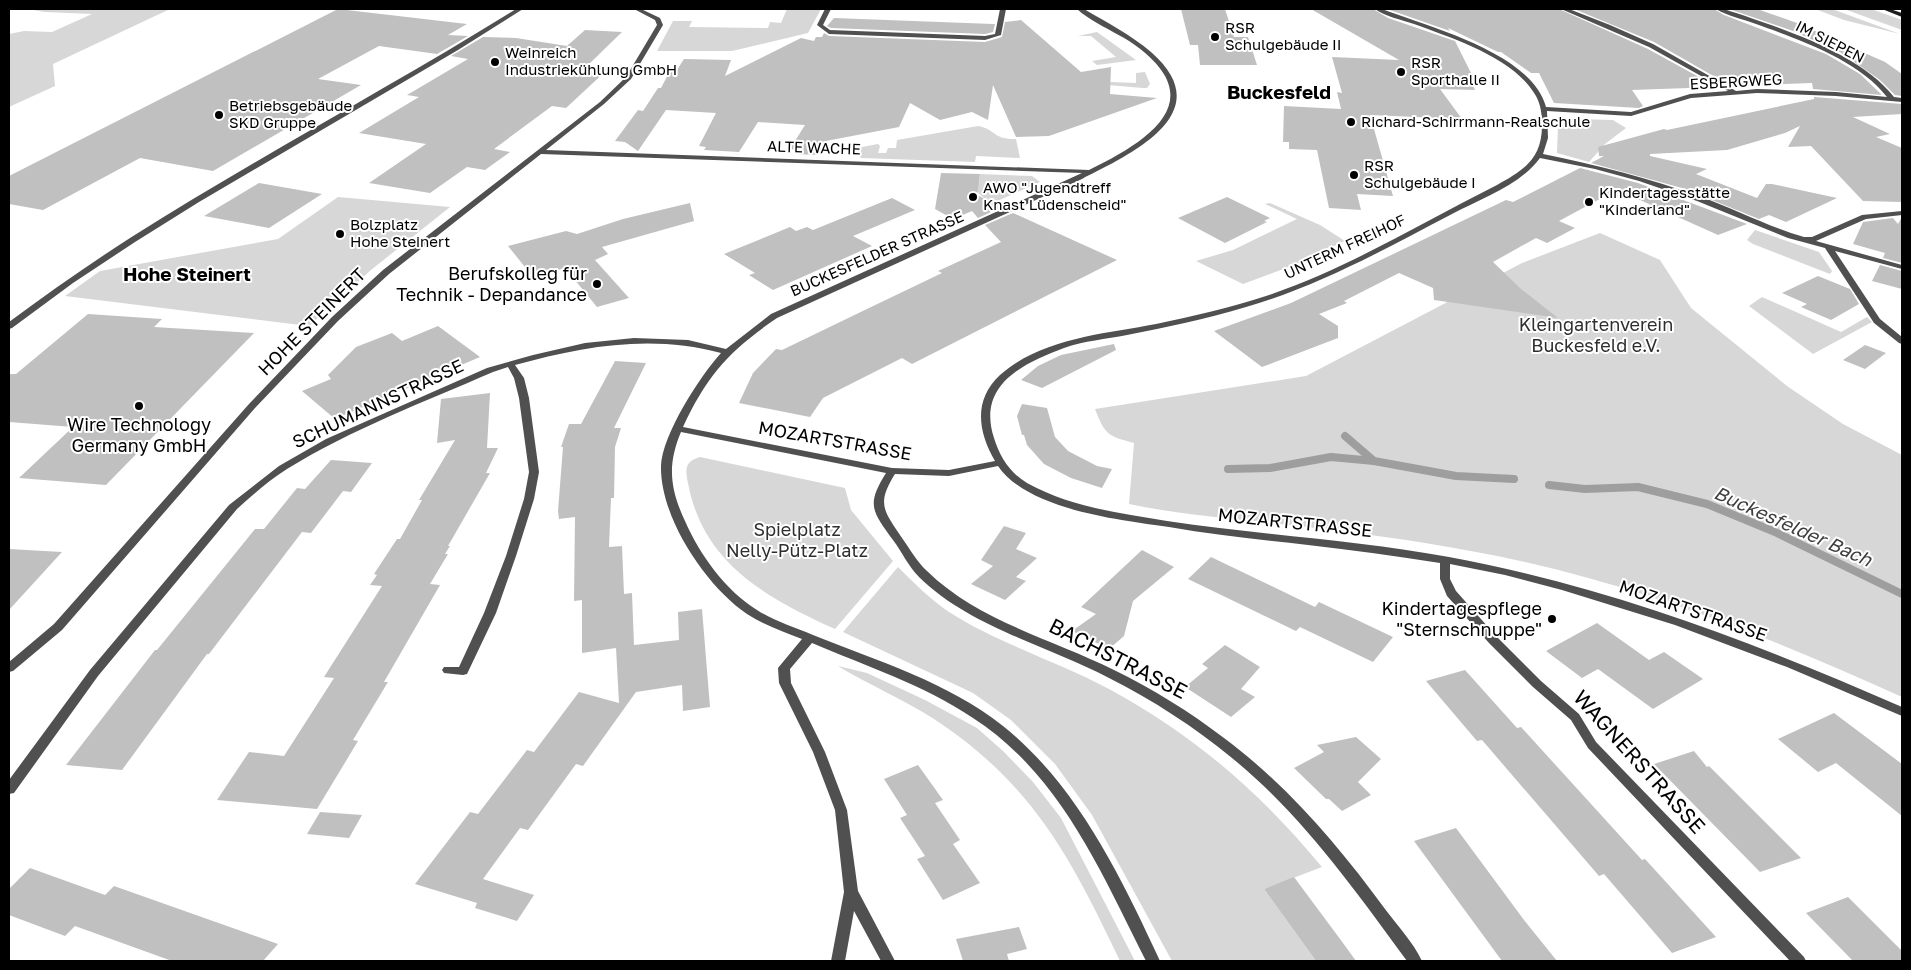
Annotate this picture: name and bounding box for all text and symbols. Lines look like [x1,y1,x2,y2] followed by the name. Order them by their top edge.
[1793,16,1868,66] street label: IM SIEPEN
[1225,18,1342,53] place label: RSR Schulgebäude II
[1209,31,1221,43] marker: RSR Schulgebäude II
[505,43,677,78] place label: Weinreich Industriekühlung GmbH
[1411,53,1500,88] place label: RSR Sporthalle II
[489,56,501,68] marker: Weinreich Industriekühlung GmbH
[1395,66,1407,78] marker: RSR Sporthalle II
[1689,70,1783,92] street label: ESBERGWEG
[1227,80,1331,103] district label: Buckesfeld
[229,96,352,131] place label: Betriebsgebäude SKD Gruppe
[213,109,225,121] marker: Betriebsgebäude SKD Gruppe
[1361,112,1590,130] place label: Richard-Schirrmann-Realschule
[1345,116,1357,128] marker: Richard-Schirrmann-Realschule
[767,136,861,158] street label: ALTE WACHE
[1364,156,1476,191] place label: RSR Schulgebäude I
[1348,169,1360,181] marker: RSR Schulgebäude I
[983,178,1126,213] place label: AWO "Jugendtreff Knast Lüdenscheid"
[1599,183,1730,218] place label: Kindertagesstätte "Kinderland"
[967,191,979,203] marker: AWO "Jugendtreff Knast Lüdenscheid"
[1583,196,1595,208] marker: Kindertagesstätte "Kinderland"
[787,207,966,299] street label: BUCKESFELDER STRASSE
[1281,210,1408,282] street label: UNTERM FREIHOF
[350,215,450,250] place label: Bolzplatz Hohe Steinert
[334,228,346,240] marker: Bolzplatz Hohe Steinert
[123,262,251,285] district label: Hohe Steinert
[396,262,587,305] place label: Berufskolleg für Technik - Depandance
[253,263,370,380] street label: HOHE STEINERT
[591,278,603,290] marker: Berufskolleg für Technik - Depandance
[1519,313,1673,356] park label: Kleingartenverein Buckesfeld e.V.
[289,354,467,452] street label: SCHUMANNSTRASSE
[133,400,145,412] marker: Wire Technology Germany GmbH
[67,413,211,456] place label: Wire Technology Germany GmbH
[757,416,913,464] street label: MOZARTSTRASSE
[1711,480,1877,571] water label: Buckesfelder Bach
[1217,503,1373,541] street label: MOZARTSTRASSE
[726,518,868,561] park label: Spielplatz Nelly-Pütz-Platz
[1616,574,1770,646] street label: MOZARTSTRASSE
[1381,597,1542,640] place label: Kindertagespflege "Sternschnuppe"
[1045,612,1192,704] street label: BACHSTRASSE
[1546,613,1558,625] marker: Kindertagespflege "Sternschnuppe"
[1568,684,1711,839] street label: WAGNERSTRASSE

